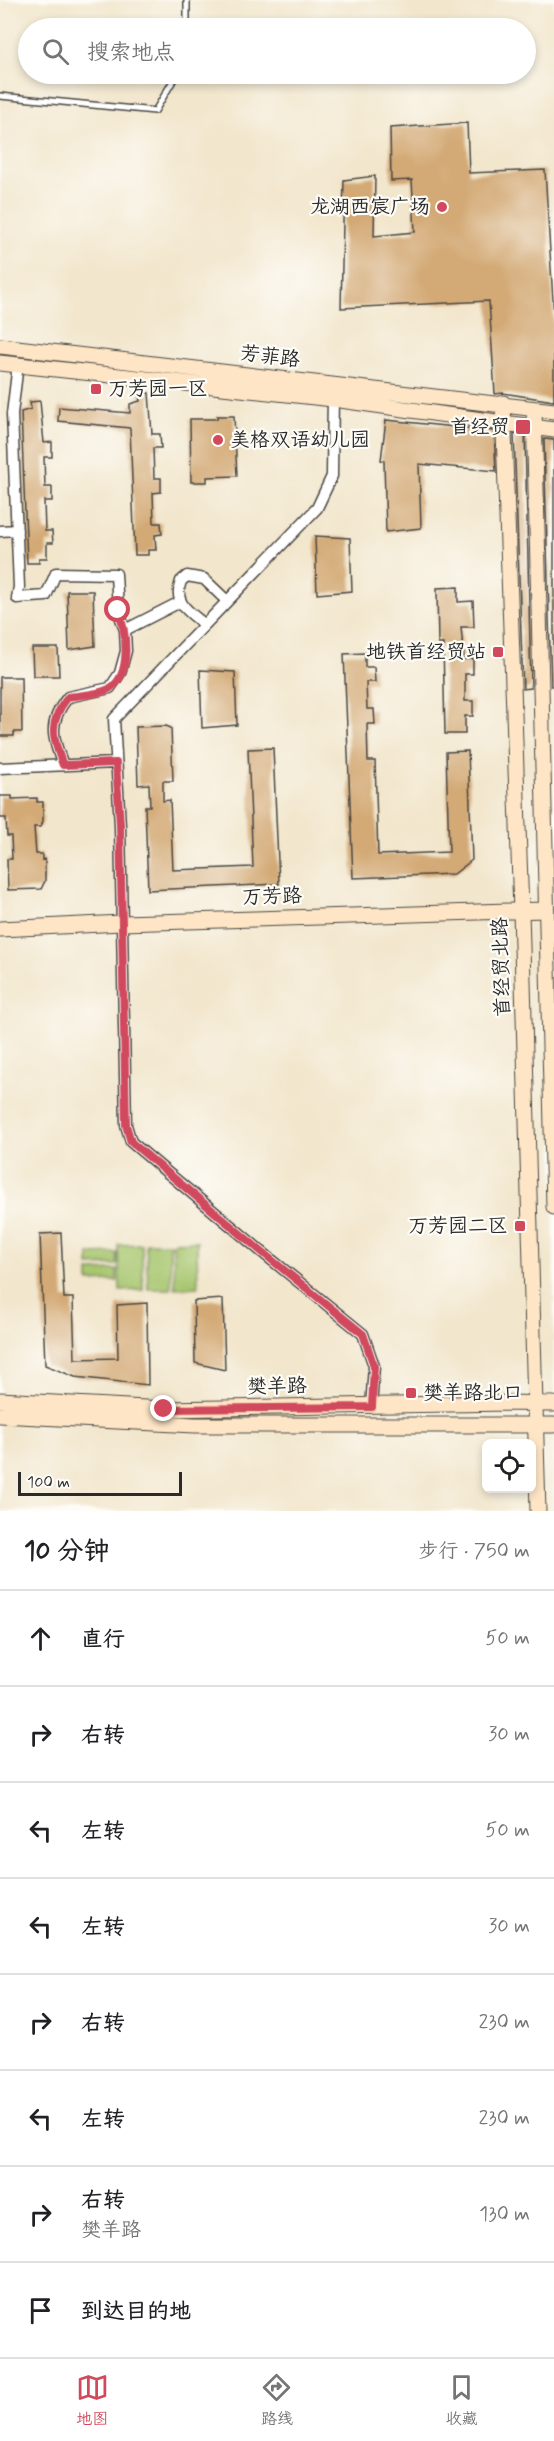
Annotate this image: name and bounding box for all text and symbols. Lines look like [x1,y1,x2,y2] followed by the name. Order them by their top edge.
[18,18,536,84] search box
[39,35,72,68] icon: search
[87,39,175,67] text: 搜索地点
[310,194,430,221] place label: 龙湖西宸广场
[435,200,449,214] marker: 龙湖西宸广场
[239,340,302,374] street label: 芳菲路
[108,376,208,403] place label: 万芳园一区
[89,382,103,396] marker: 万芳园一区
[450,414,510,441] place label: 首经贸
[514,418,532,436] marker: 首经贸
[230,427,370,454] place label: 美格双语幼儿园
[211,433,225,447] marker: 美格双语幼儿园
[104,596,130,622] route start
[366,639,486,666] place label: 地铁首经贸站
[491,645,505,659] marker: 地铁首经贸站
[242,882,303,912] street label: 万芳路
[487,916,517,1017] street label: 首经贸北路
[408,1213,508,1240] place label: 万芳园二区
[513,1219,527,1233] marker: 万芳园二区
[247,1373,308,1401] street label: 樊羊路
[423,1380,523,1407] place label: 樊羊路北口
[404,1386,418,1400] marker: 樊羊路北口
[150,1395,176,1421] route end
[482,1439,536,1493] map controls
[482,1439,536,1493] button: locate
[18,1469,182,1496] scale bar
[27,1472,70,1493] text: 100 m
[24,1535,110,1569] text: 10 分钟
[418,1538,530,1565] text: 步行 · 750 m
[24,1622,57,1655] icon: ahead
[485,1625,530,1652] text: 50 m
[81,1626,125,1654] text: 直行
[24,1718,57,1751] icon: right
[488,1721,530,1748] text: 30 m
[81,1722,125,1750] text: 右转
[24,1814,57,1847] icon: left
[485,1817,530,1844] text: 50 m
[81,1818,125,1846] text: 左转
[24,1910,57,1943] icon: left
[488,1913,530,1940] text: 30 m
[81,1914,125,1942] text: 左转
[24,2006,57,2039] icon: right
[478,2009,530,2036] text: 230 m
[81,2010,125,2038] text: 右转
[24,2102,57,2135] icon: left
[478,2105,530,2132] text: 230 m
[81,2106,125,2134] text: 左转
[81,2187,125,2215] text: 右转
[24,2198,57,2231] icon: right
[479,2201,530,2228] text: 130 m
[81,2217,141,2244] text: 樊羊路
[24,2294,57,2327] icon: arrive
[81,2298,191,2326] text: 到达目的地
[76,2371,109,2430] tab: 地图
[260,2371,293,2430] tab: 路线
[445,2371,478,2430] tab: 收藏

